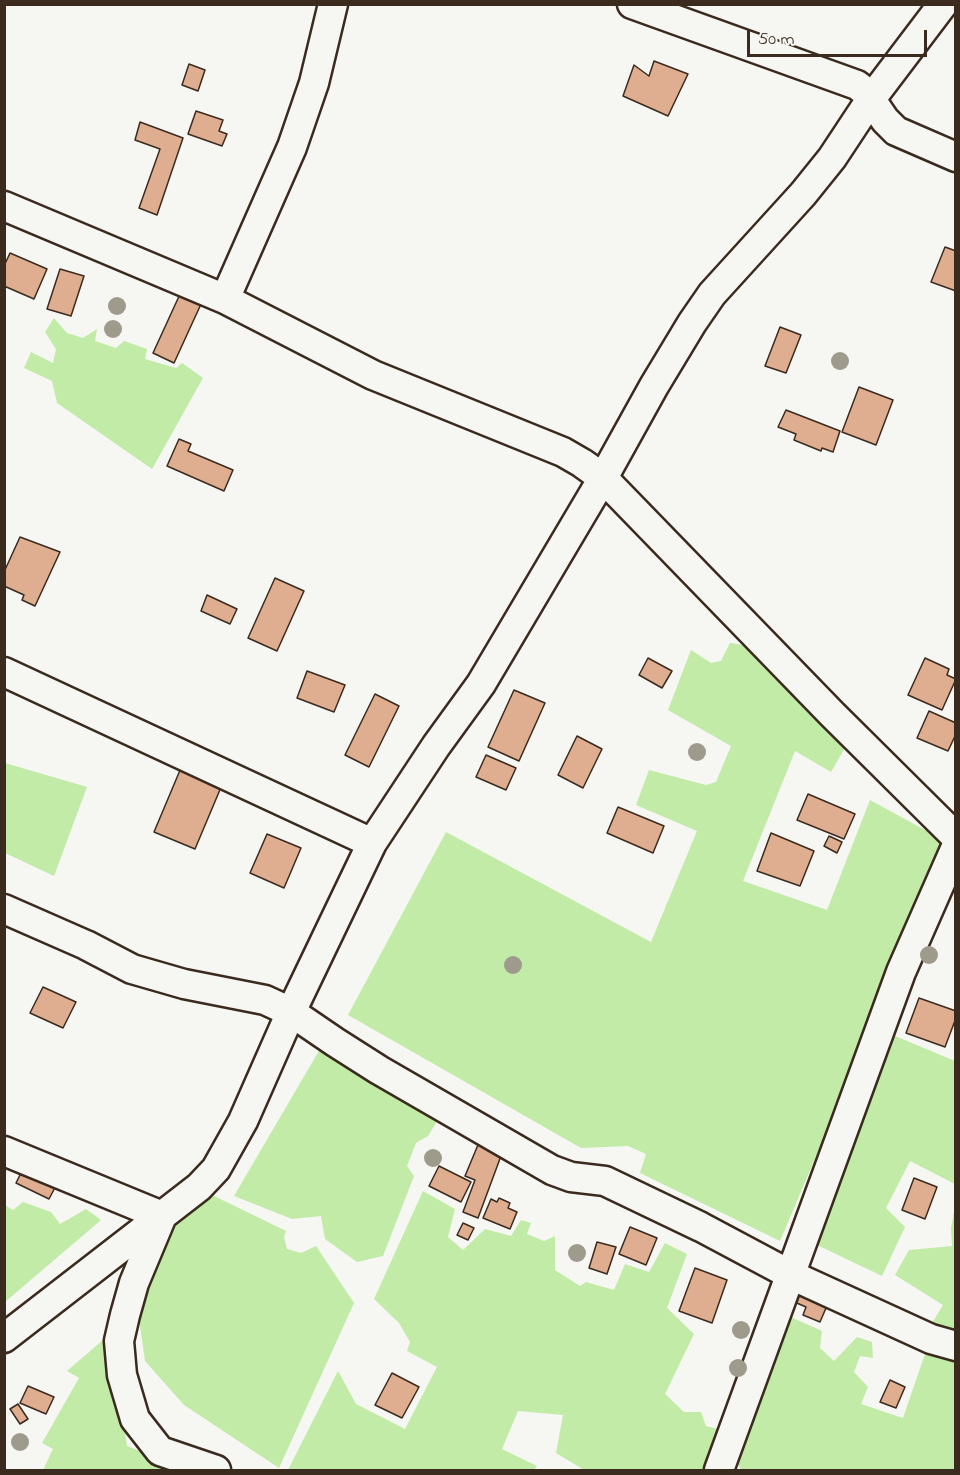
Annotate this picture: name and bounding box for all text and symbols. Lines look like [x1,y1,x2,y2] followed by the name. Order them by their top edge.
[750,18,930,56] scale bar
[758,27,795,53] text: 50 m

